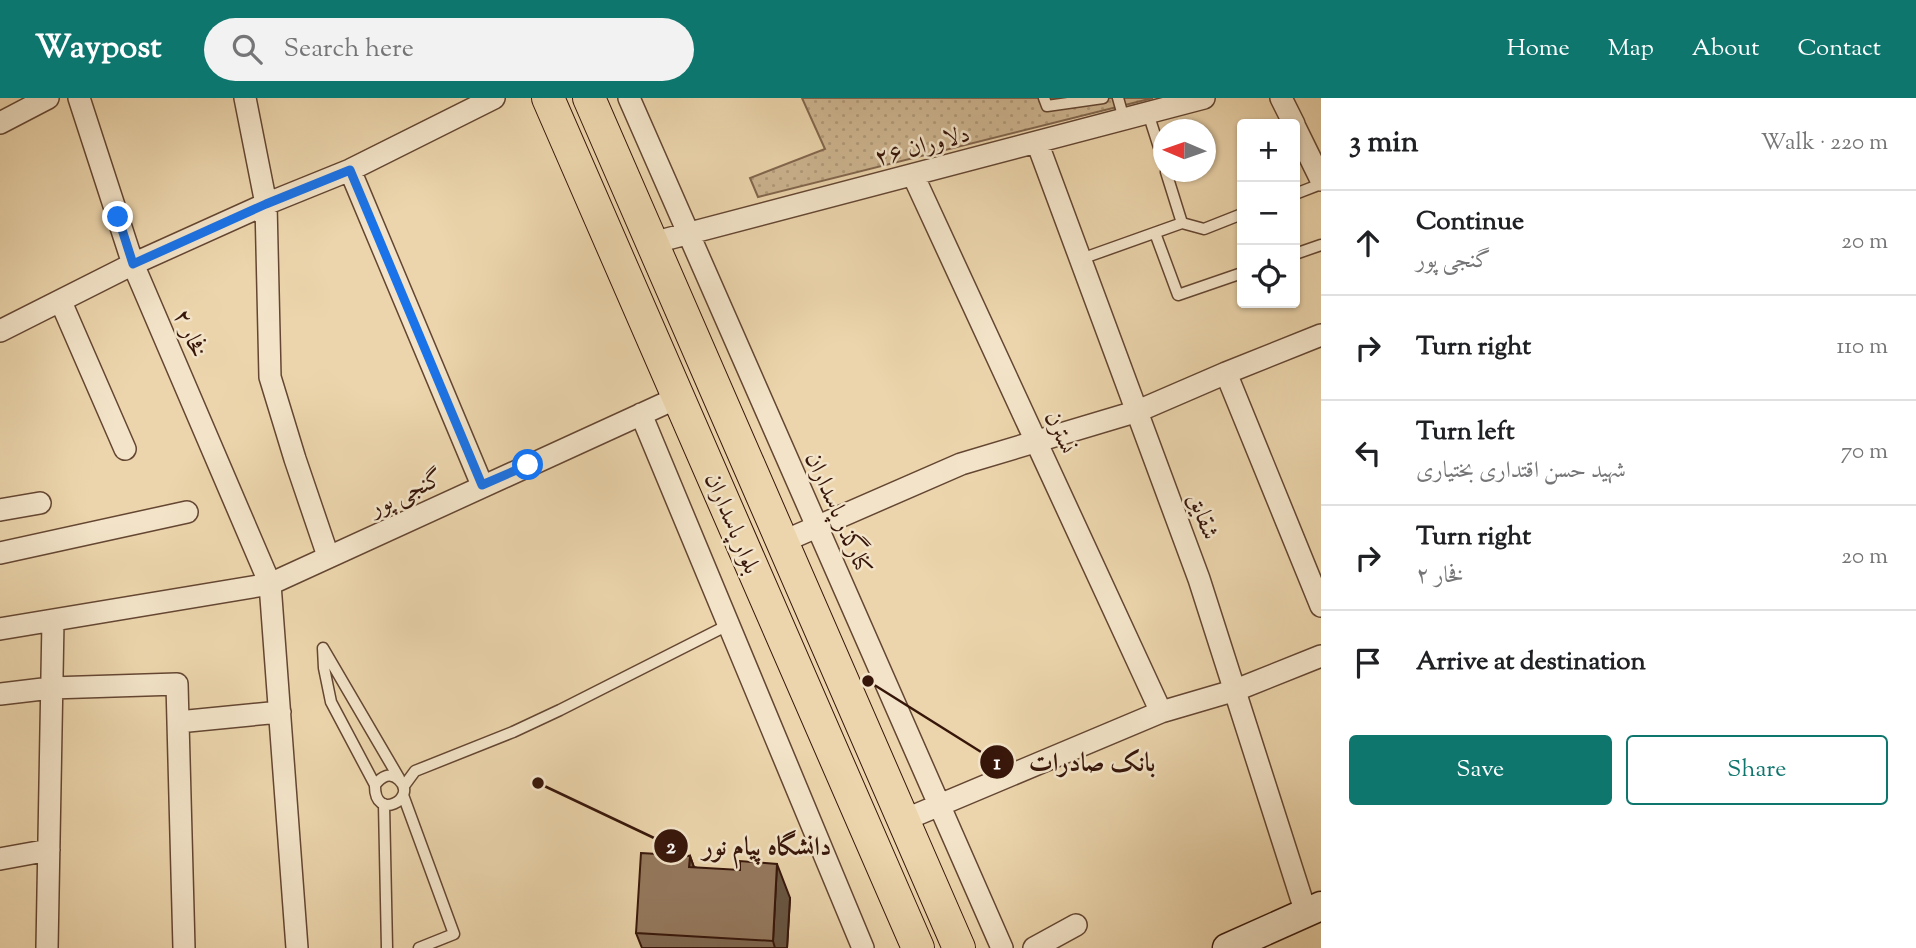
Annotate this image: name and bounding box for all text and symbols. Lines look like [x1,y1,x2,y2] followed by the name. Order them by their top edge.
[204,18,694,81] search box
[35,25,162,73] text: Waypost
[228,30,266,68] icon: search
[284,31,414,68] text: Search here
[1507,32,1570,66] text: Home
[1608,32,1654,66] text: Map
[1692,32,1759,66] text: About
[1797,32,1881,66] text: Contact
[871,118,974,176] street label: دلاوران ۲۶
[1153,119,1216,182] north arrow
[1237,119,1300,308] map controls
[1237,119,1300,182] button: +
[1349,122,1419,165] text: 3 min
[1761,127,1888,160] text: Walk · 220 m
[1237,182,1300,245] button: −
[102,201,133,232] route end
[1416,204,1524,241] text: Continue
[1349,224,1387,262] icon: ahead
[1841,226,1888,259] text: 20 m
[1237,245,1300,308] button: locate
[1416,245,1491,278] text: گنجی پور
[164,304,215,363] street label: فخار ۲
[1349,329,1387,367] icon: right
[1416,329,1531,366] text: Turn right
[1837,331,1888,364] text: 110 m
[1034,406,1084,460] street label: نسترن
[1416,414,1515,451] text: Turn left
[1349,434,1387,472] icon: left
[1841,436,1888,469] text: 70 m
[795,446,881,581] street label: کنارگذر پاسداران
[512,449,543,480] route start
[1416,455,1626,488] text: شهید حسن اقتداری بختیاری
[363,462,449,527] street label: گنجی پور
[695,468,768,580] street label: بلوار پاسداران
[1178,489,1226,545] street label: شقایق
[1416,519,1531,556] text: Turn right
[1349,539,1387,577] icon: right
[1841,541,1888,574] text: 20 m
[1416,560,1464,593] text: فخار ۲
[1349,644,1387,682] icon: arrive
[1416,644,1646,681] text: Arrive at destination
[1349,735,1612,805] button: Save
[1626,735,1888,805] button: Share
[980,739,1169,786] callout: بانک صادرات
[1029,746,1155,783] text: بانک صادرات
[993,749,1001,779] text: 1
[653,822,845,869] callout: دانشگاه پیام نور
[699,829,832,869] text: دانشگاه پیام نور
[666,833,676,863] text: 2

